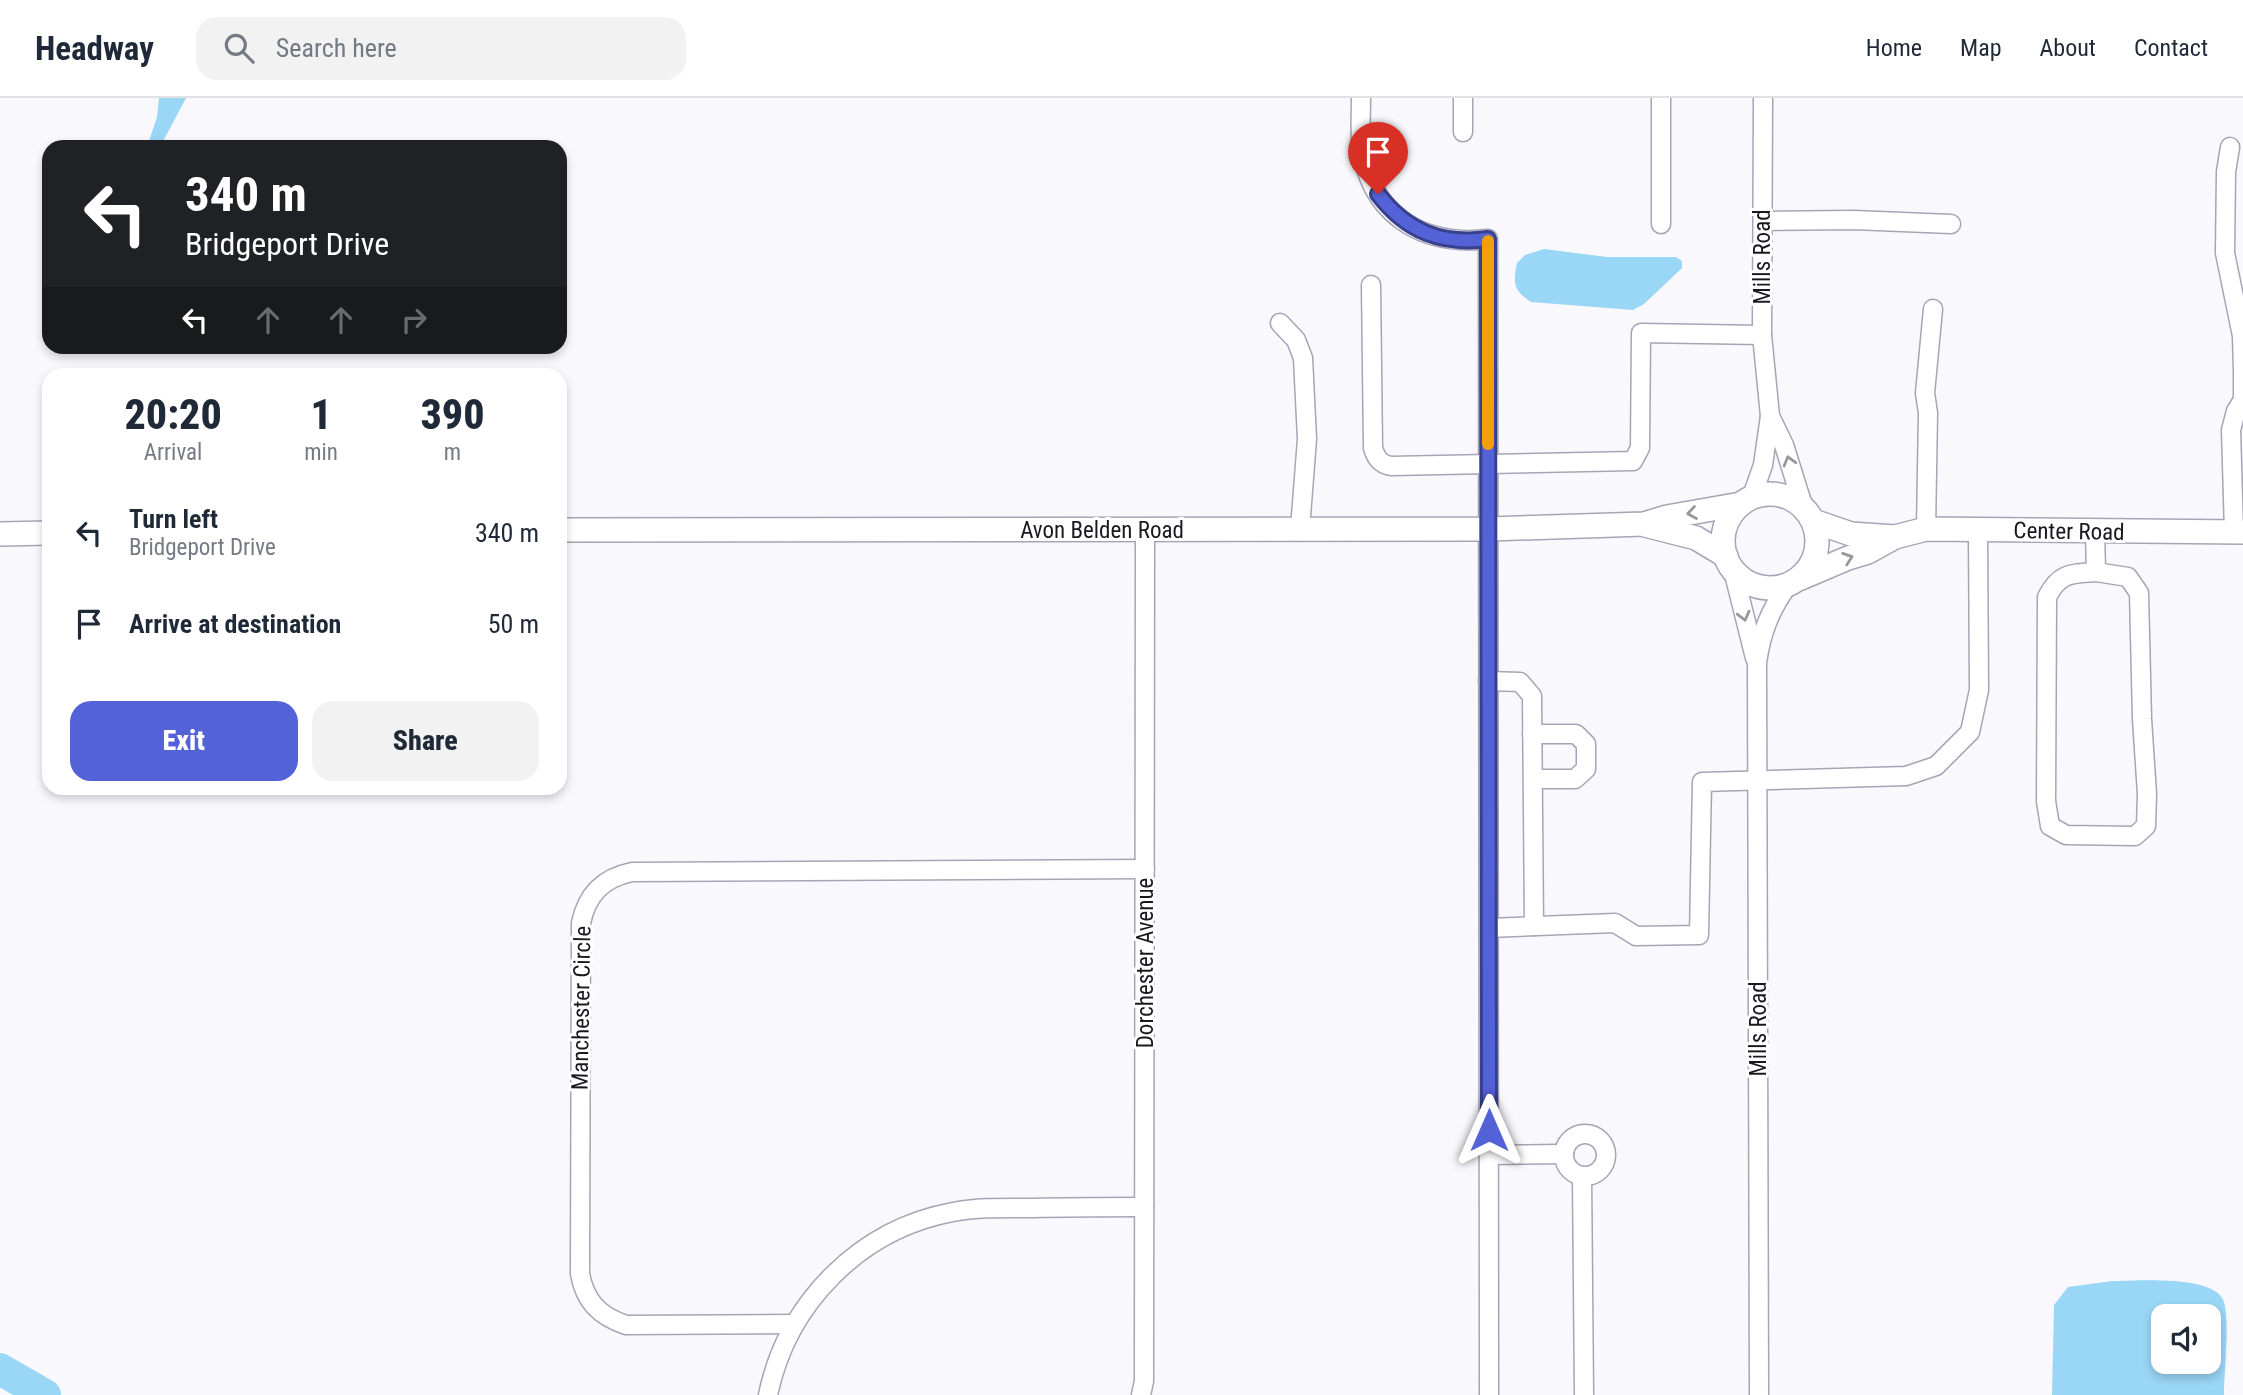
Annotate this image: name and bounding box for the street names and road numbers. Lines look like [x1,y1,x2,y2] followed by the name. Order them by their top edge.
[1749,209,1776,305] street label: Mills Road
[1020,517,1184,544] street label: Avon Belden Road
[2013,517,2125,546] street label: Center Road
[1132,878,1159,1048] street label: Dorchester Avenue
[567,926,596,1090] street label: Manchester Circle
[1745,981,1772,1077] street label: Mills Road

